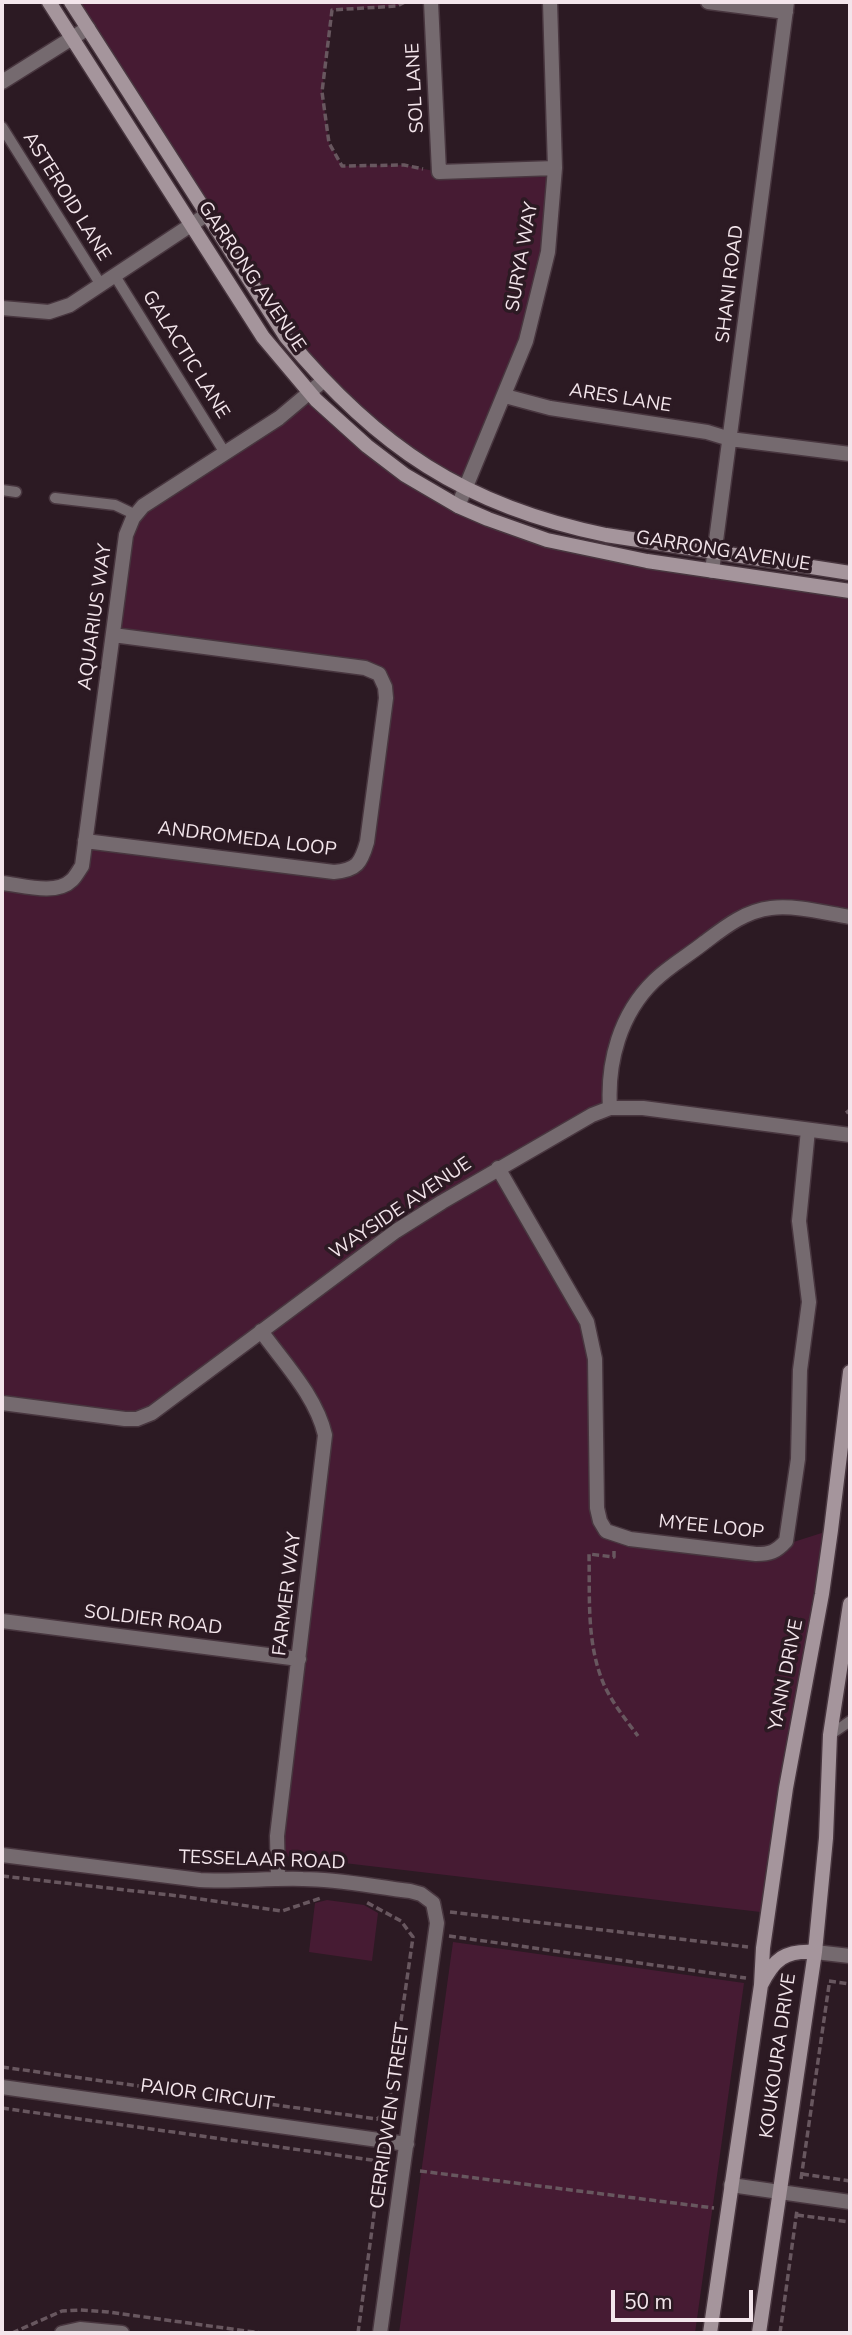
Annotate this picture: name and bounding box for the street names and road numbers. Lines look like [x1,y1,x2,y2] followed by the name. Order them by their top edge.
[402,42,430,134] street label: SOL LANE
[17,128,115,266] street label: ASTEROID LANE
[192,198,310,356] street label: GARRONG AVENUE
[502,200,544,314] street label: SURYA WAY
[712,224,750,344] street label: SHANI ROAD
[136,287,234,423] street label: GALACTIC LANE
[567,380,673,418] street label: ARES LANE
[634,527,812,577] street label: GARRONG AVENUE
[74,542,118,692] street label: AQUARIUS WAY
[156,818,338,862] street label: ANDROMEDA LOOP
[326,1153,476,1265] street label: WAYSIDE AVENUE
[657,1511,765,1545] street label: MYEE LOOP
[269,1531,307,1657] street label: FARMER WAY
[83,1601,223,1641] street label: SOLDIER ROAD
[765,1617,809,1733] street label: YANN DRIVE
[178,1847,346,1875] street label: TESSELAAR ROAD
[756,1972,802,2140] street label: KOUKOURA DRIVE
[367,2021,415,2211] street label: CERRIDWEN STREET
[139,2075,275,2117] street label: PAIOR CIRCUIT

